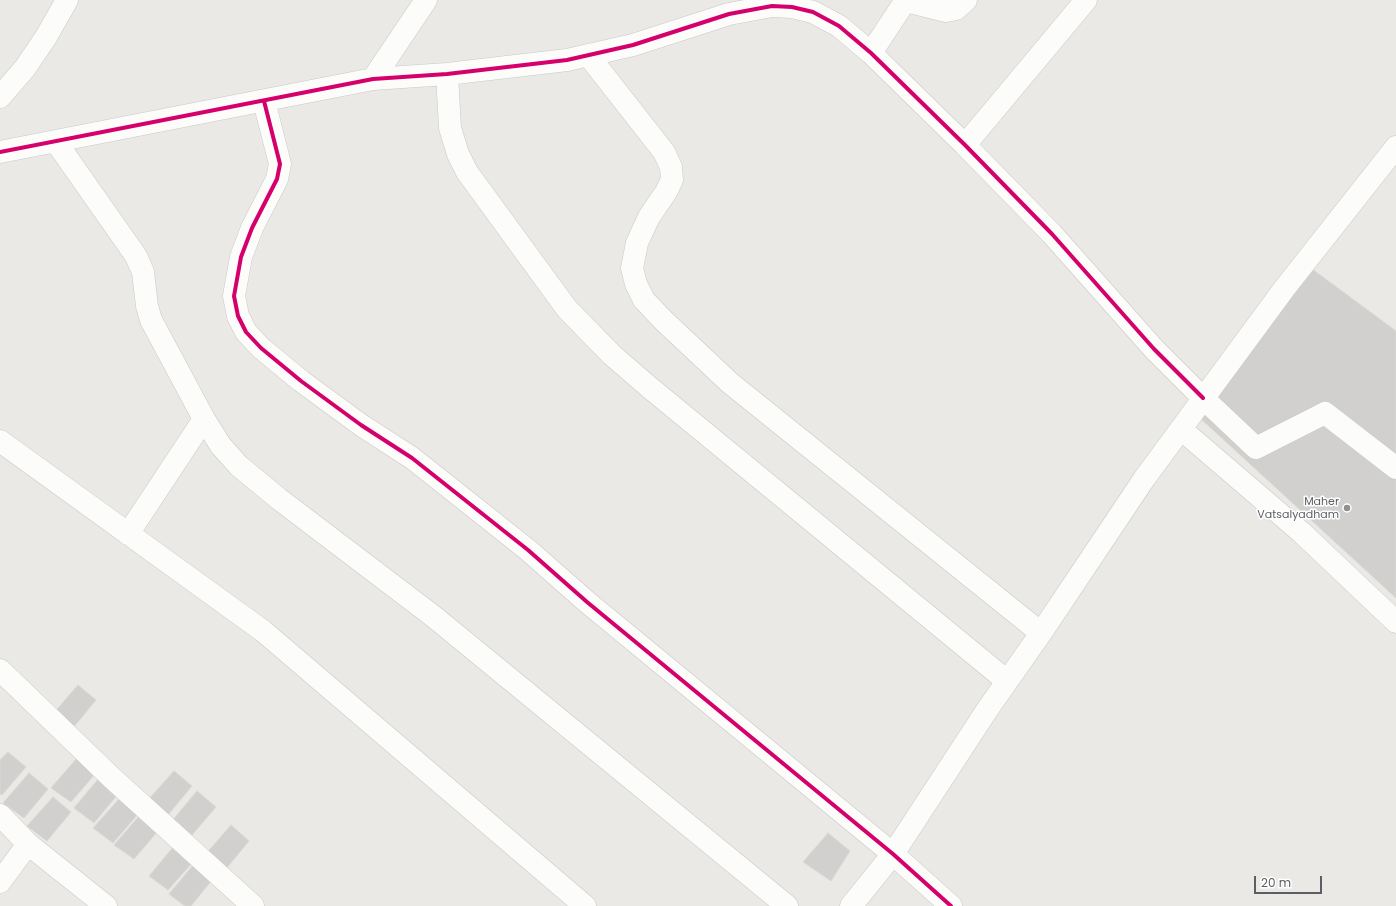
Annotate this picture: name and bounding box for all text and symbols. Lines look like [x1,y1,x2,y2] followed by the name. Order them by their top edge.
[1257,495,1339,521] place label: Maher Vatsalyadham
[1342,503,1352,513] marker: Maher Vatsalyadham
[1256,868,1324,894] scale bar
[1261,874,1291,891] text: 20 m

